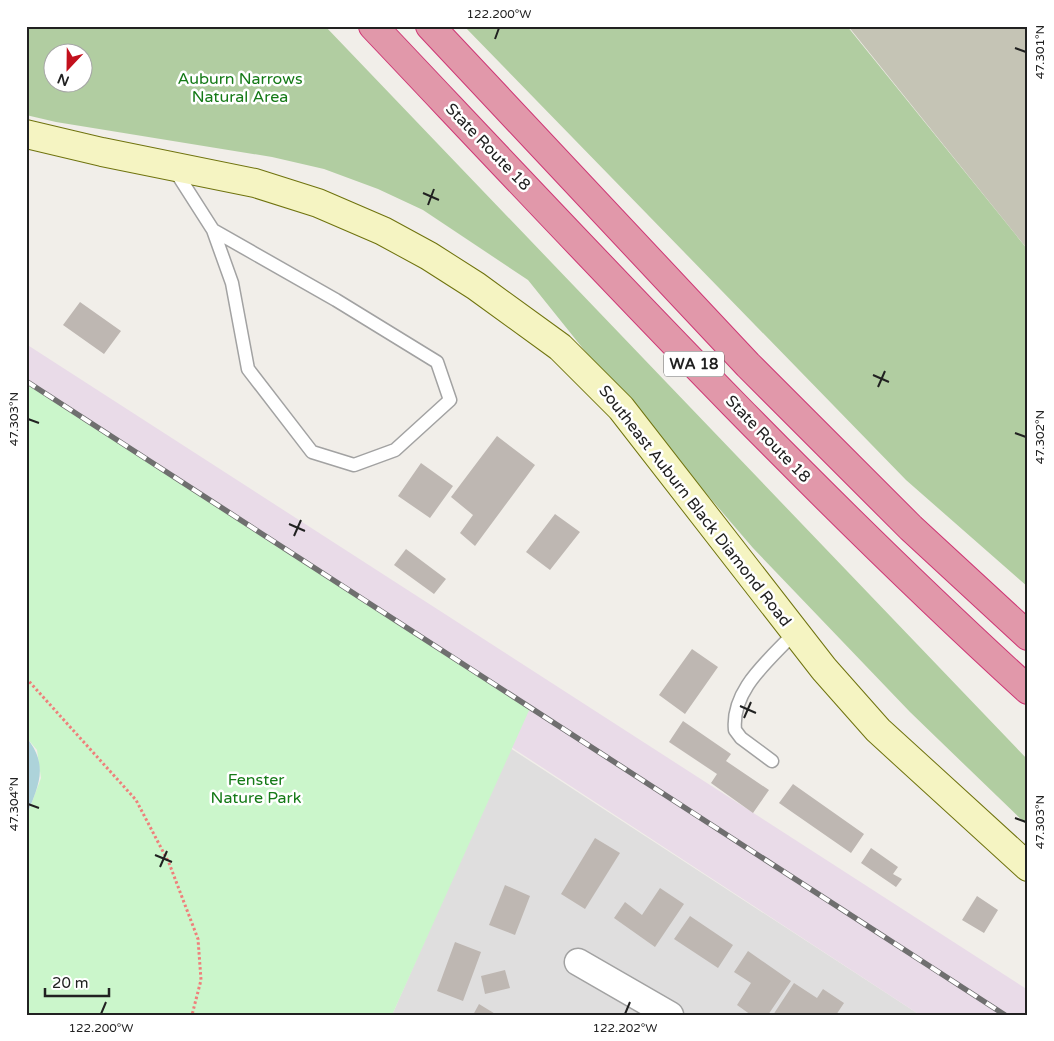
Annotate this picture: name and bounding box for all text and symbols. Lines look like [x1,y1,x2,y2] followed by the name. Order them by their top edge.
[466,7,532,21] text: 122.200°W
[1033,25,1047,79] text: 47.301°N
[42,42,92,92] north arrow
[177,69,303,107] park label: Auburn Narrows Natural Area
[55,70,72,90] text: N
[441,99,535,195] street label: State Route 18
[664,352,724,376] road number: WA 18
[594,381,796,631] street label: Southeast Auburn Black Diamond Road
[721,391,815,487] street label: State Route 18
[7,392,21,446] text: 47.303°N
[1033,410,1047,464] text: 47.302°N
[211,770,302,808] park label: Fenster Nature Park
[7,777,21,831] text: 47.304°N
[1033,795,1047,849] text: 47.303°N
[45,966,109,998] scale bar
[52,974,89,992] text: 20 m
[68,1021,134,1035] text: 122.200°W
[592,1021,658,1035] text: 122.202°W

